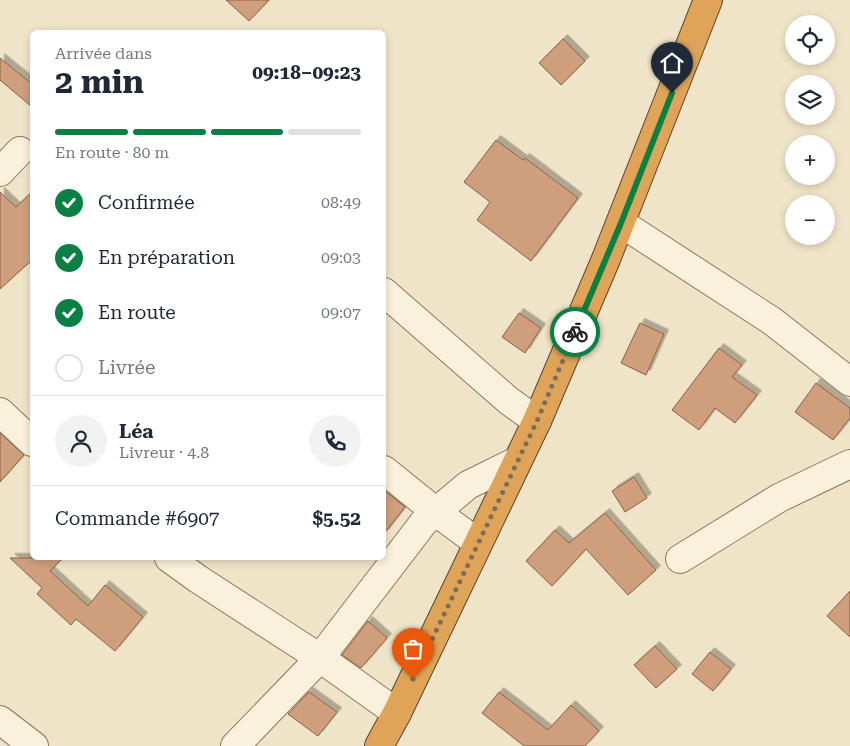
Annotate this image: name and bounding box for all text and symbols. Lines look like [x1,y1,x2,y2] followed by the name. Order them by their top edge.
[785,15,835,245] map controls
[785,15,835,65] button: locate
[651,42,693,93] pin
[55,44,152,63] text: Arrivée dans
[658,49,686,77] icon: home
[252,61,361,84] text: 09:18–09:23
[55,63,144,101] text: 2 min
[785,75,835,125] button: layers
[785,135,835,185] button: +
[55,143,169,162] text: En route · 80 m
[55,189,83,217] icon: check
[98,191,195,214] text: Confirmée
[321,193,361,212] text: 08:49
[785,195,835,245] button: −
[55,244,83,272] icon: check
[98,246,235,269] text: En préparation
[321,248,361,267] text: 09:03
[55,299,83,327] icon: check
[98,301,176,324] text: En route
[321,303,361,322] text: 09:07
[550,307,600,357] courier
[561,318,589,346] icon: bike
[98,356,155,379] text: Livrée
[55,415,107,467] button: person
[309,415,361,467] button: phone
[119,420,154,443] text: Léa
[119,443,209,462] text: Livreur · 4.8
[55,507,220,530] text: Commande #6907
[312,507,361,530] text: $5.52
[392,628,434,679] pin
[399,635,427,663] icon: bag

